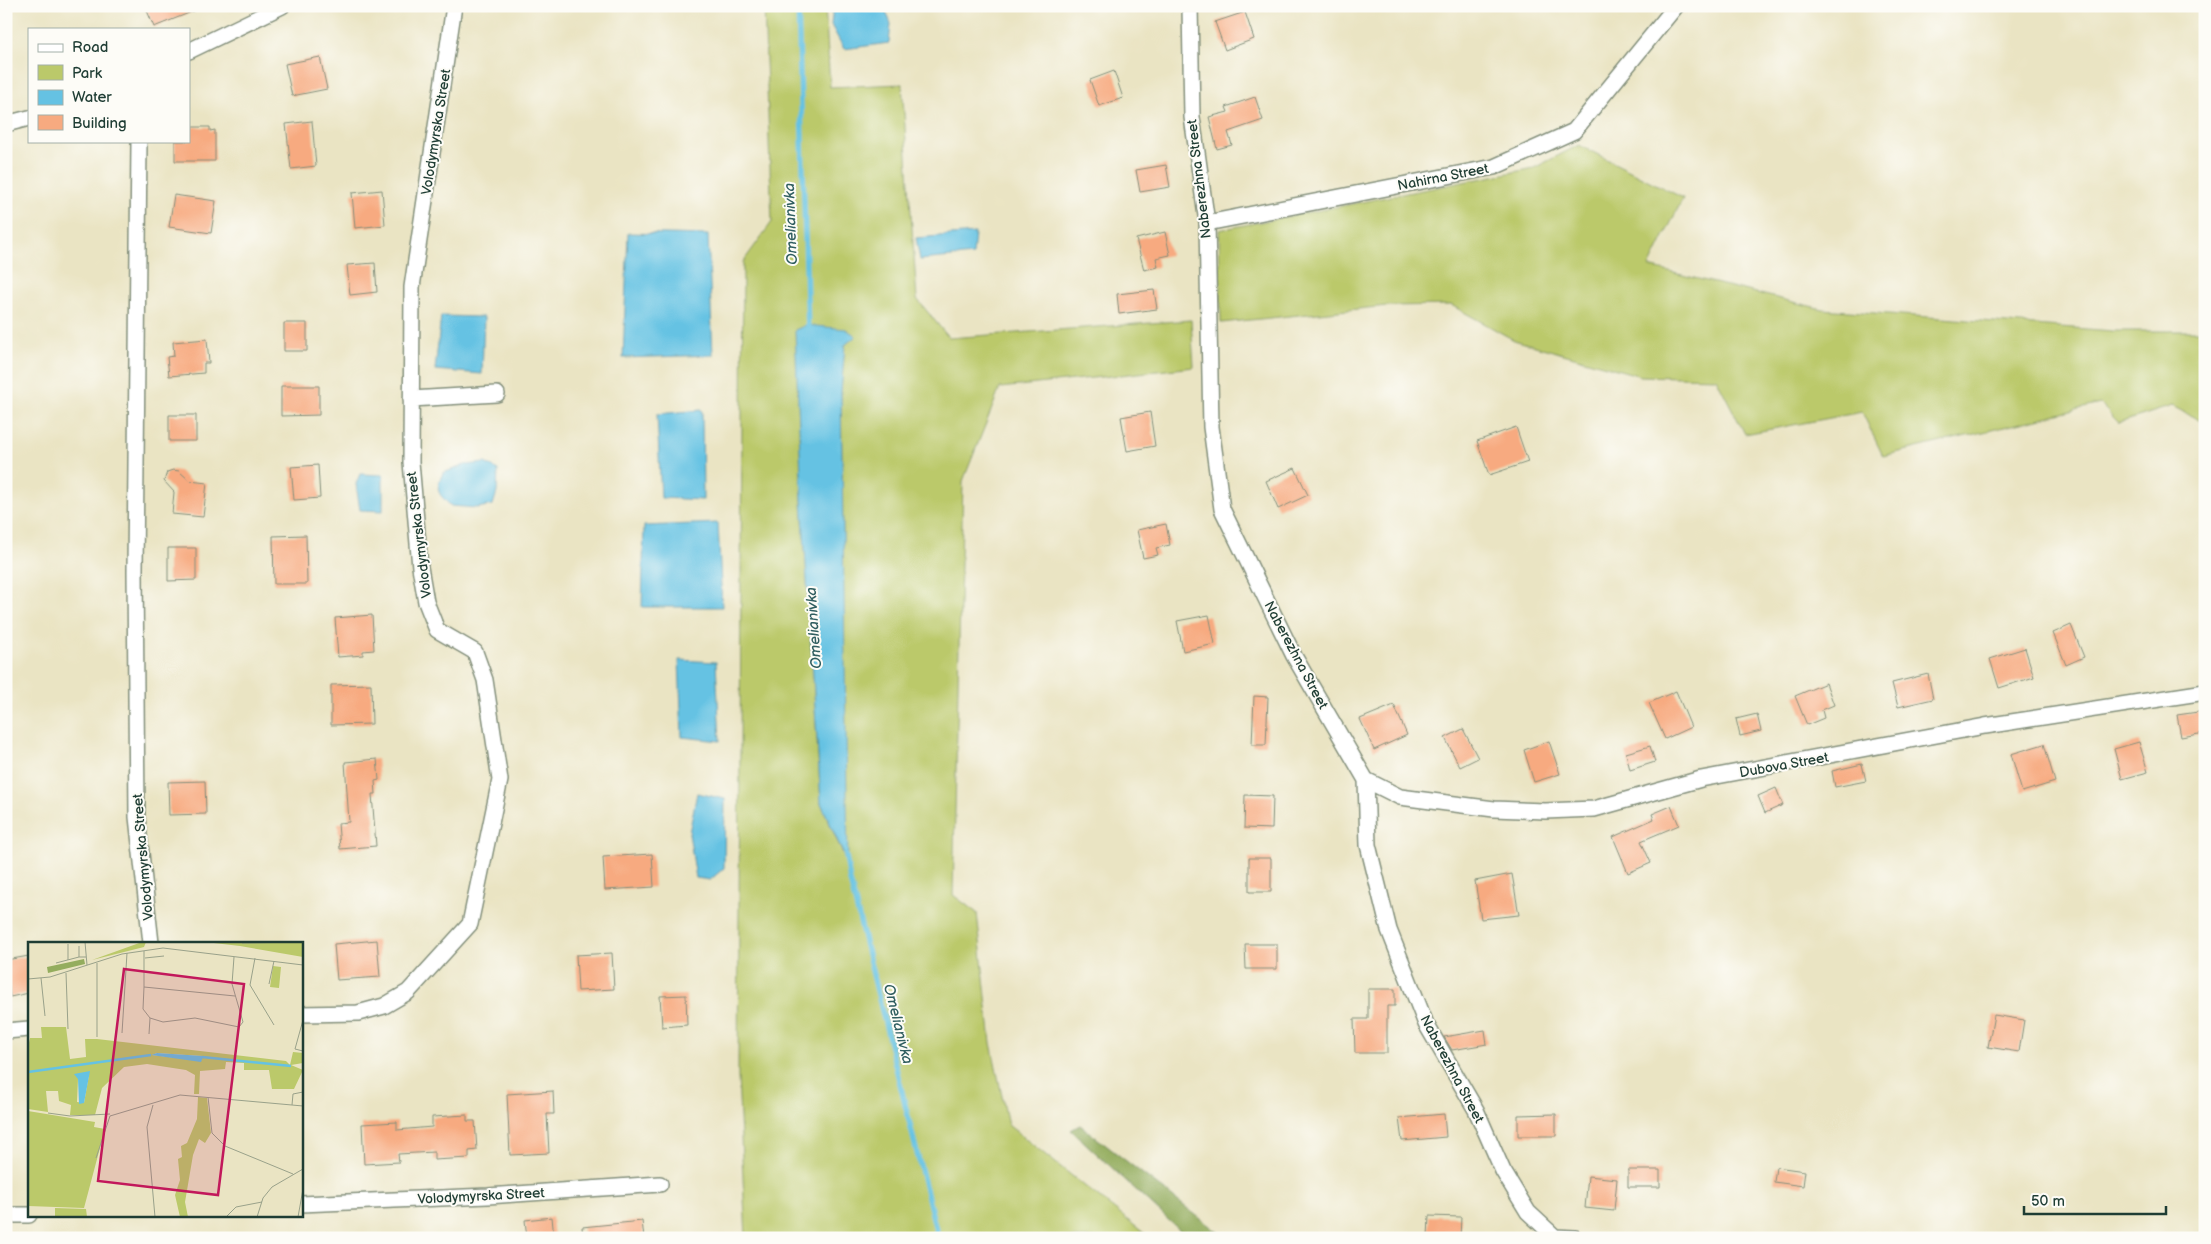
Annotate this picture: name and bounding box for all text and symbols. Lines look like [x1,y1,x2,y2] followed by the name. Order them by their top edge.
[28,28,190,142] legend
[72,38,108,57] text: Road
[72,64,103,83] text: Park
[418,67,454,196] street label: Volodymyrska Street
[72,88,112,107] text: Water
[72,114,127,133] text: Building
[1183,118,1215,240] street label: Naberezhna Street
[1396,160,1491,194] street label: Nahirna Street
[780,183,802,265] water label: Omelianivka
[403,470,435,599] street label: Volodymyrska Street
[802,586,826,670] water label: Omelianivka
[1260,598,1332,713] street label: Naberezhna Street
[1738,749,1831,781] street label: Dubova Street
[129,792,157,921] street label: Volodymyrska Street
[28,942,302,1216] inset map
[879,982,917,1066] water label: Omelianivka
[1416,1012,1488,1127] street label: Naberezhna Street
[417,1184,546,1208] street label: Volodymyrska Street
[2024,1184,2166,1216] scale bar
[2031,1192,2065,1211] text: 50 m

